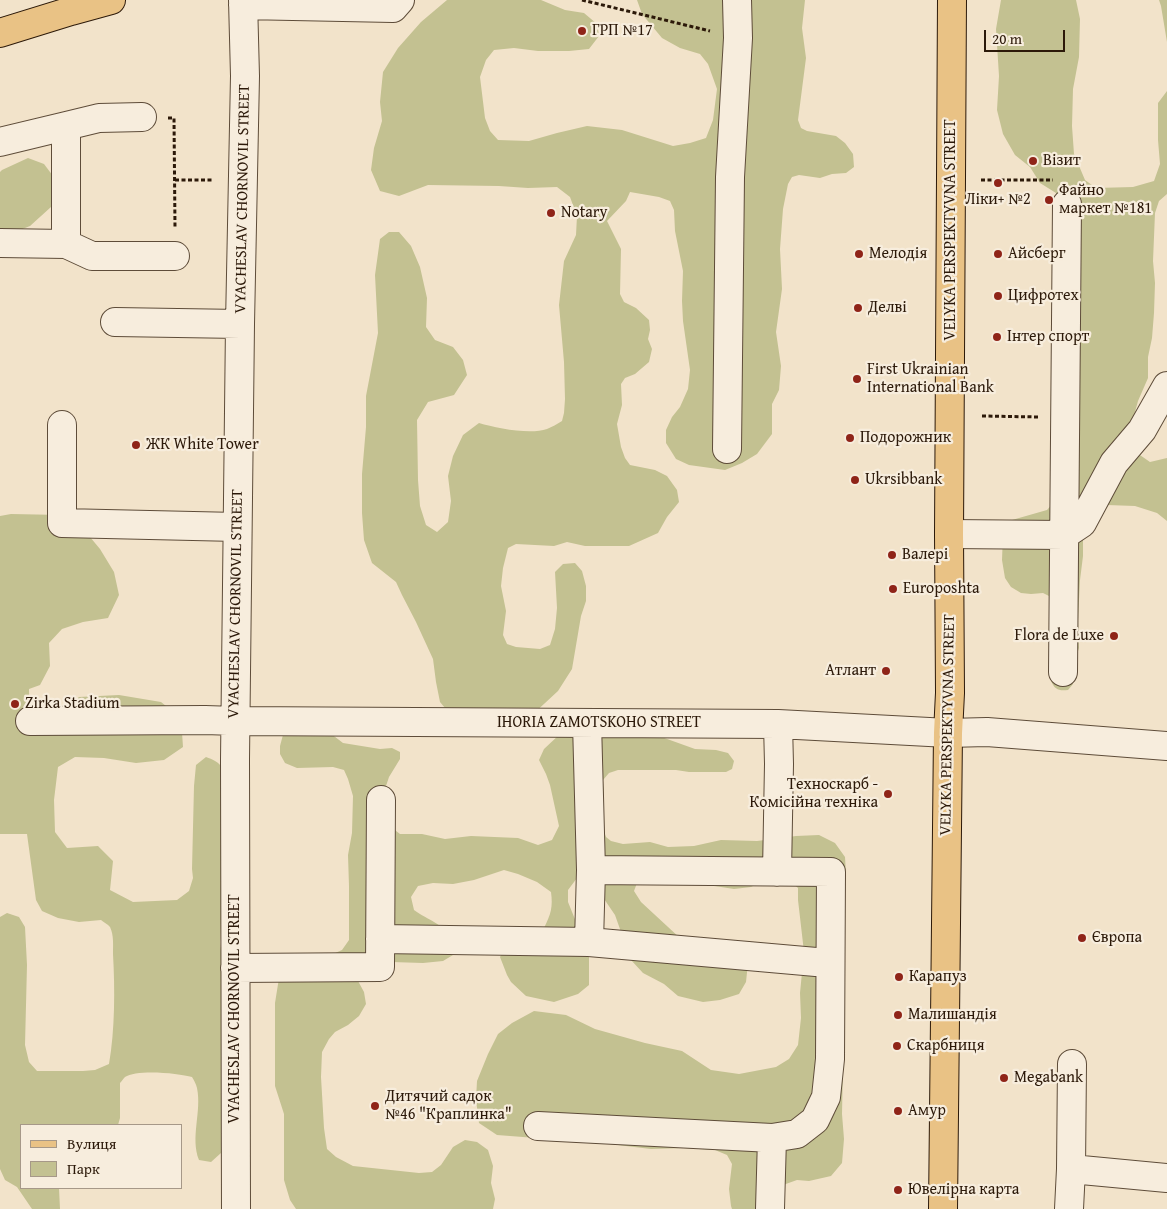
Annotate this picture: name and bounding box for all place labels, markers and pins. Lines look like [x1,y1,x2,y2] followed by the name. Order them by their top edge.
[592,21,653,41] place label: ГРП №17
[576,25,588,37] marker: ГРП №17
[1043,151,1081,171] place label: Візит
[1027,155,1039,167] marker: Візит
[992,177,1004,189] marker: Ліки+ №2
[1059,181,1152,219] place label: Файно маркет №181
[965,190,1031,210] place label: Ліки+ №2
[1043,194,1055,206] marker: Файно маркет №181
[561,203,607,223] place label: Notary
[545,207,557,219] marker: Notary
[869,244,927,264] place label: Мелодія
[1008,244,1065,264] place label: Айсберг
[853,248,865,260] marker: Мелодія
[992,248,1004,260] marker: Айсберг
[1008,286,1079,306] place label: Цифротех
[992,290,1004,302] marker: Цифротех
[868,298,907,318] place label: Делві
[852,302,864,314] marker: Делві
[1007,327,1089,347] place label: Інтер спорт
[991,331,1003,343] marker: Інтер спорт
[867,360,994,398] place label: First Ukrainian International Bank
[851,373,863,385] marker: First Ukrainian International Bank
[860,428,951,448] place label: Подорожник
[844,432,856,444] marker: Подорожник
[146,435,259,455] place label: ЖК White Tower
[130,439,142,451] marker: ЖК White Tower
[865,470,942,490] place label: Ukrsibbank
[849,474,861,486] marker: Ukrsibbank
[902,545,948,565] place label: Валері
[886,549,898,561] marker: Валері
[903,579,980,599] place label: Europoshta
[887,583,899,595] marker: Europoshta
[1015,626,1104,646] place label: Flora de Luxe
[1108,630,1120,642] marker: Flora de Luxe
[825,661,876,681] place label: Атлант
[880,665,892,677] marker: Атлант
[25,694,120,714] place label: Zirka Stadium
[9,698,21,710] marker: Zirka Stadium
[749,775,878,813] place label: Техноскарб - Комісійна техніка
[882,788,894,800] marker: Техноскарб - Комісійна техніка
[1092,928,1142,948] place label: Європа
[1076,932,1088,944] marker: Європа
[909,967,967,987] place label: Карапуз
[893,971,905,983] marker: Карапуз
[908,1005,997,1025] place label: Малишандія
[892,1009,904,1021] marker: Малишандія
[907,1036,985,1056] place label: Скарбниця
[891,1040,903,1052] marker: Скарбниця
[1014,1068,1083,1088] place label: Megabank
[998,1072,1010,1084] marker: Megabank
[385,1087,512,1125] place label: Дитячий садок №46 "Краплинка"
[369,1100,381,1112] marker: Дитячий садок №46 "Краплинка"
[908,1101,946,1121] place label: Амур
[892,1105,904,1117] marker: Амур
[908,1180,1019,1200] place label: Ювелірна карта
[892,1184,904,1196] marker: Ювелірна карта

